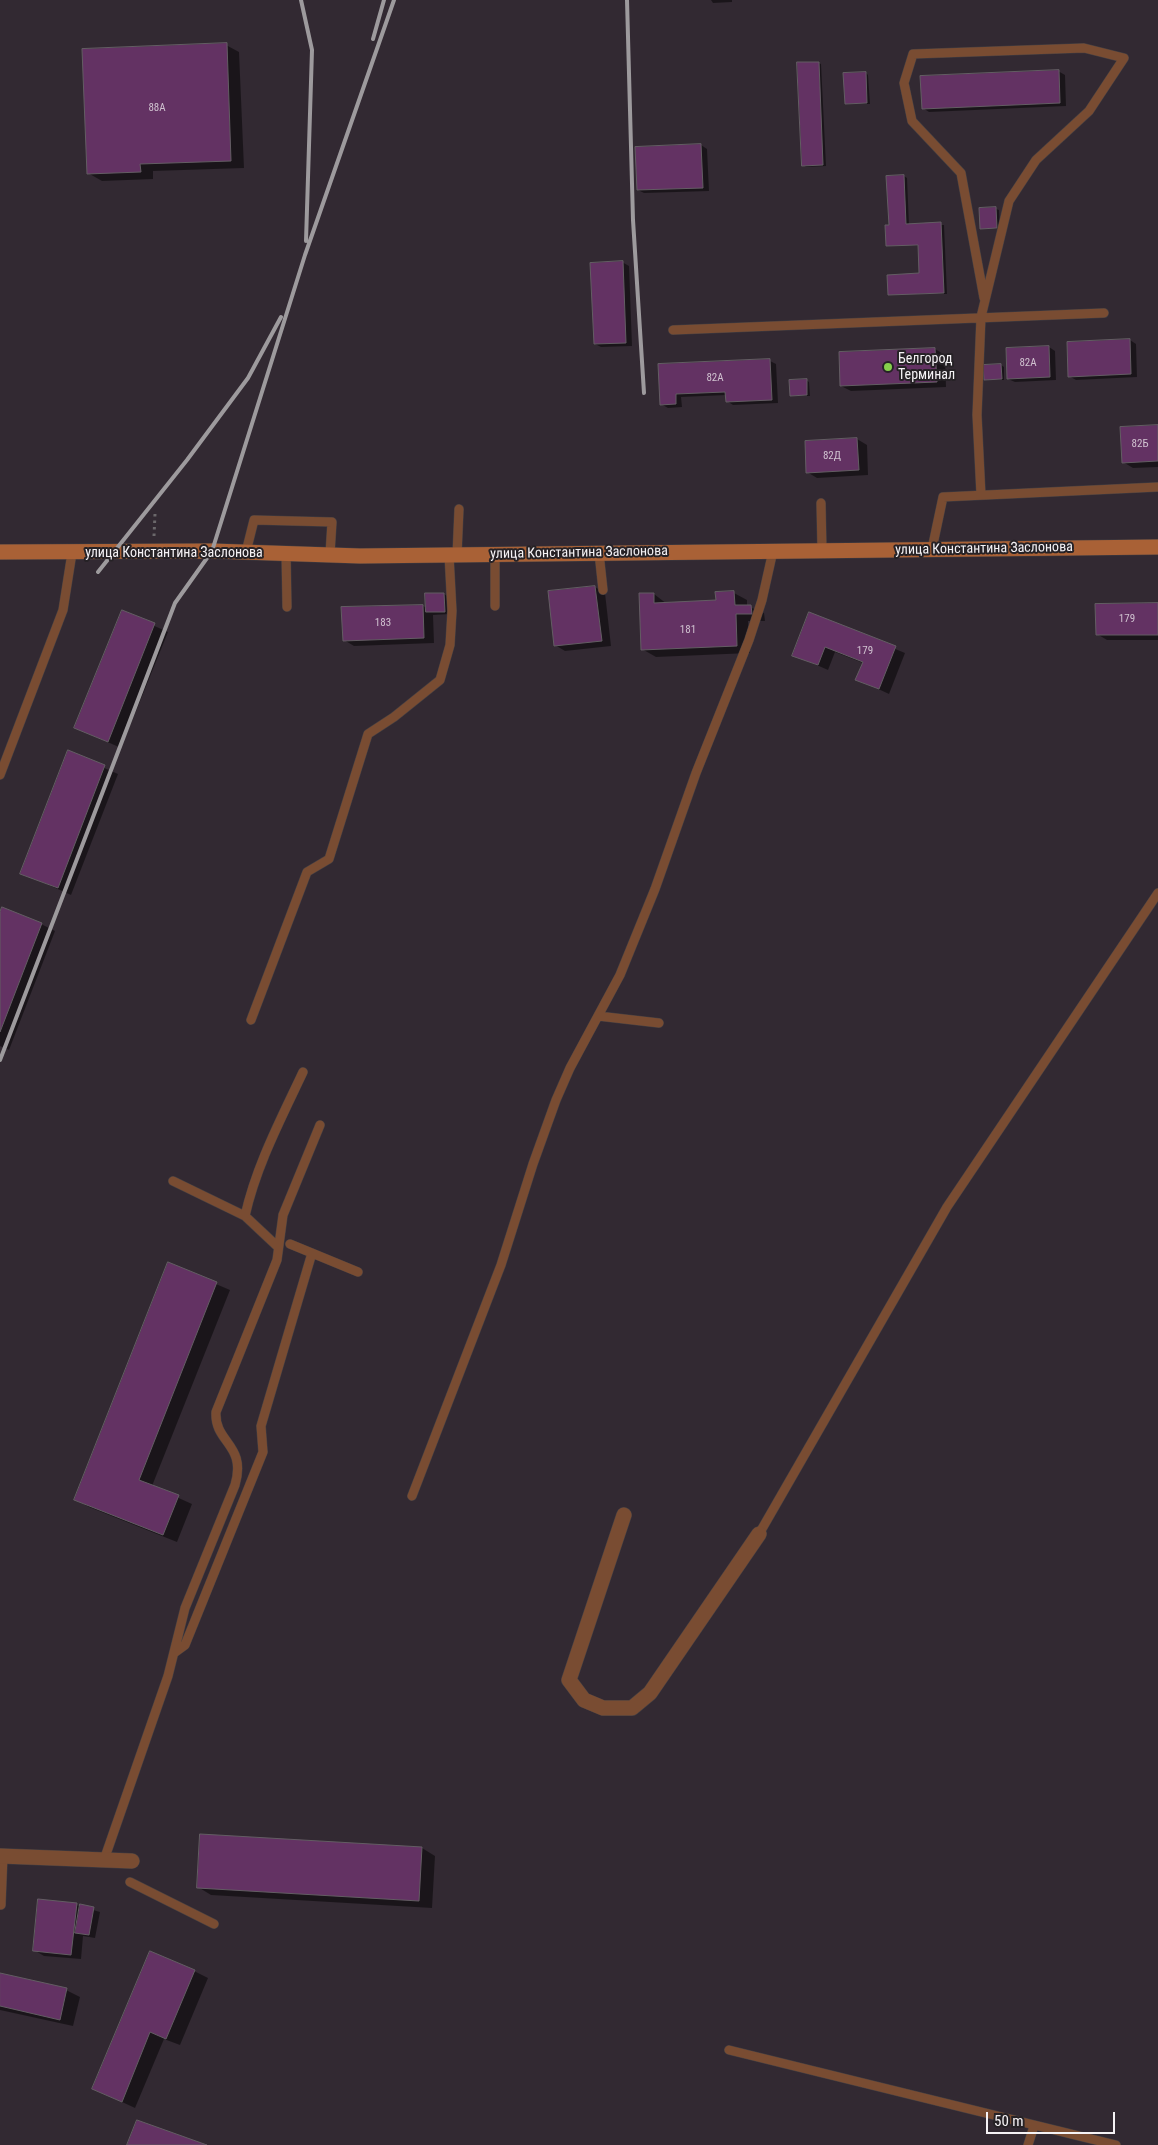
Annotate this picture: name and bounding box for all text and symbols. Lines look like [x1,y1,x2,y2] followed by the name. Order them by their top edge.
[148,101,166,115] house number: 88А
[898,351,955,384] place label: Белгород Терминал
[1019,356,1037,370] house number: 82А
[882,361,894,373] marker: Белгород Терминал
[706,371,724,385] house number: 82А
[1132,437,1148,451] house number: 82Б
[823,449,841,463] house number: 82Д
[895,539,1073,559] street label: улица Константина Заслонова
[490,543,668,563] street label: улица Константина Заслонова
[85,545,263,561] street label: улица Константина Заслонова
[1119,612,1135,626] house number: 179
[375,616,391,630] house number: 183
[680,623,696,637] house number: 181
[857,644,873,658] house number: 179
[988,2102,1117,2134] scale bar
[994,2112,1024,2130] text: 50 m

